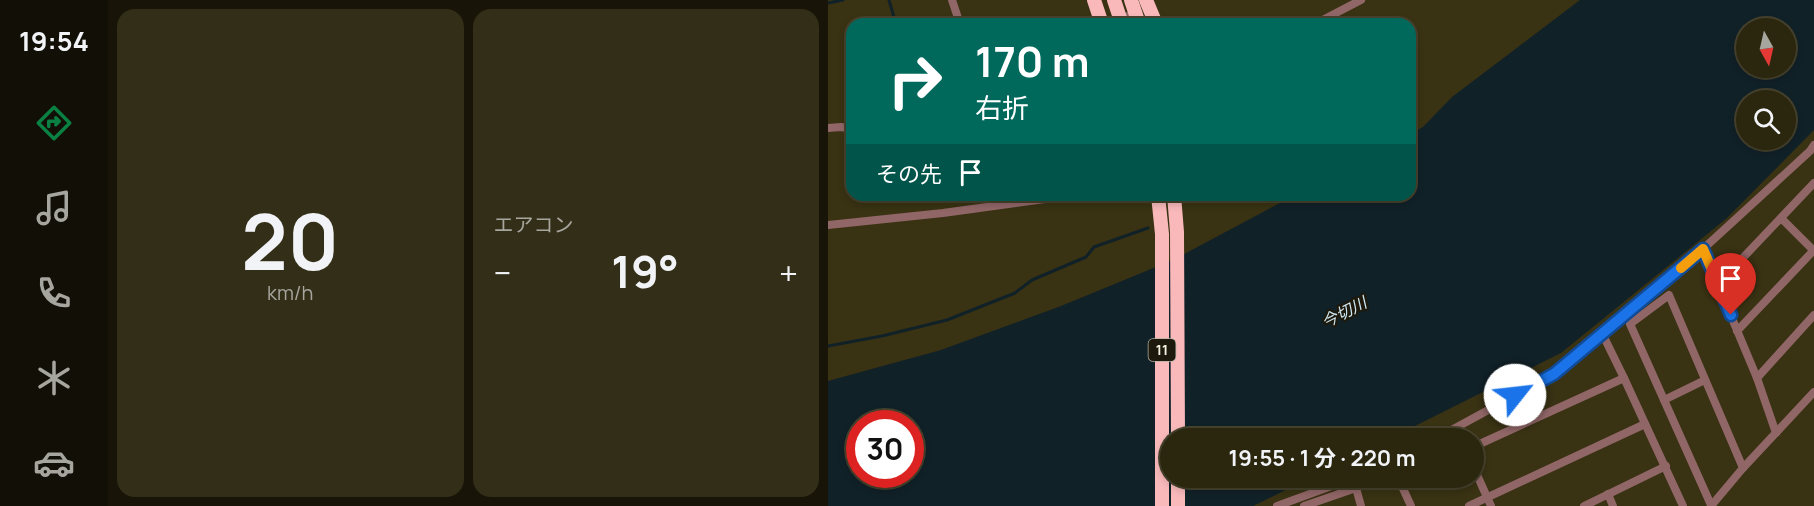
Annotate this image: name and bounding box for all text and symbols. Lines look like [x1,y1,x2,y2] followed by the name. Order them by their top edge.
[1736,18,1796,78] north arrow
[1736,18,1796,150] map controls
[19,22,89,59] text: 19:54
[975,32,1090,90] text: 170 m
[876,42,954,120] icon: right
[975,89,1029,126] text: 右折
[1736,90,1796,150] button: search
[33,102,75,144] icon: directions
[954,156,987,189] icon: arrive
[876,159,942,189] text: その先
[33,187,75,229] icon: music
[241,187,339,293] text: 20
[494,211,574,238] text: エアコン
[611,240,679,302] text: 19°
[494,250,511,295] text: −
[779,250,798,295] text: +
[1705,253,1756,315] pin
[1714,262,1747,295] icon: arrive
[33,272,75,314] icon: phone
[267,279,314,306] text: km/h
[1318,290,1372,333] water label: 今切川
[1148,339,1176,361] road number: 11
[33,357,75,399] icon: climate
[1483,363,1547,427] position arrow
[846,410,924,488] speed limit sign: 30
[33,442,75,484] icon: car
[1229,443,1415,473] text: 19:55 · 1 分 · 220 m

